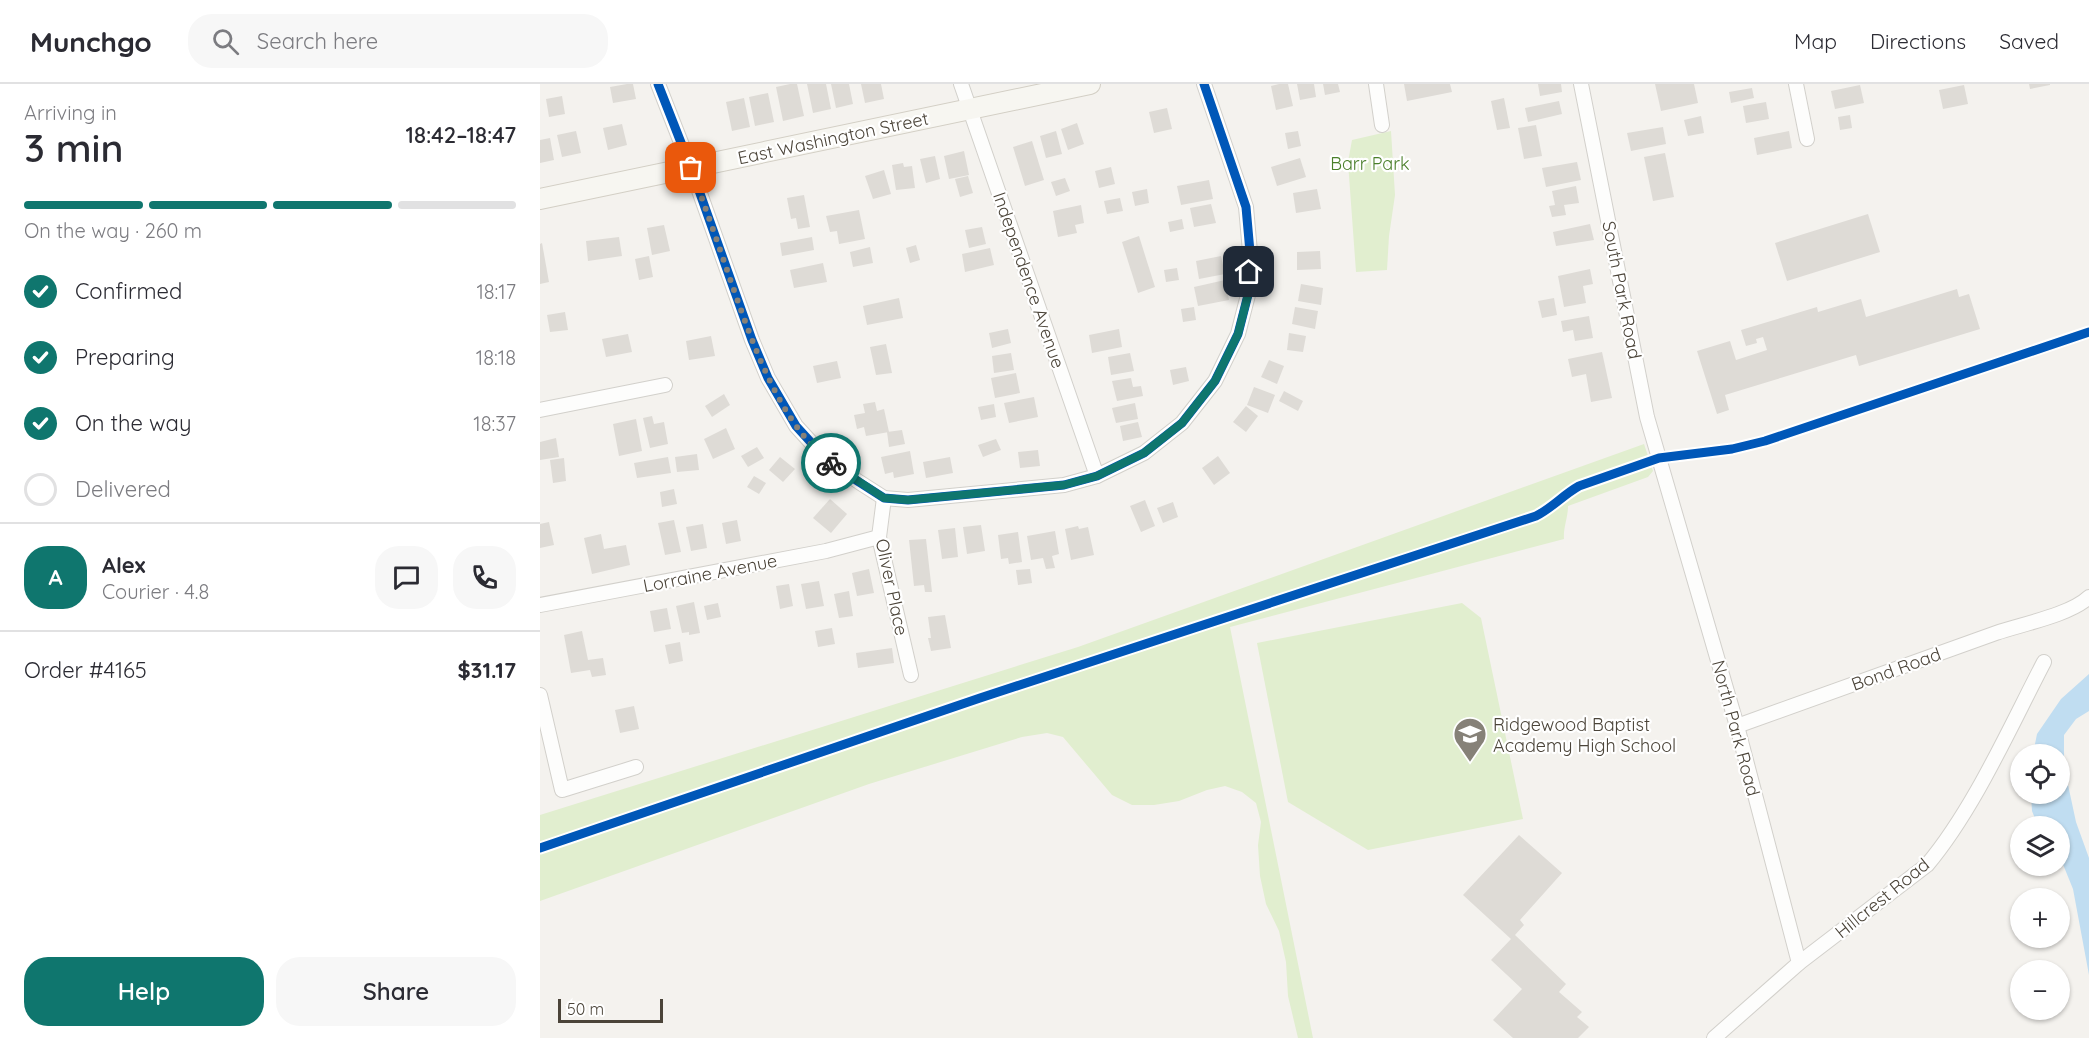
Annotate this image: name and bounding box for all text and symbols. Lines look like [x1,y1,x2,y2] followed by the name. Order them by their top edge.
[188,14,608,68] search box
[30,24,152,59] text: Munchgo
[209,25,242,58] icon: search
[257,27,378,55] text: Search here
[1794,28,1837,54] text: Map
[1870,28,1966,54] text: Directions
[1999,28,2059,54] text: Saved
[24,100,117,125] text: Arriving in
[736,107,930,169] street label: East Washington Street
[406,121,516,149] text: 18:42–18:47
[24,123,123,172] text: 3 min
[665,142,716,193] pin
[674,151,707,184] icon: bag
[1330,152,1410,175] park label: Barr Park
[988,189,1070,371] street label: Independence Avenue
[24,218,202,243] text: On the way · 260 m
[1597,219,1647,361] street label: South Park Road
[1223,246,1274,297] pin
[1232,255,1265,288] icon: home
[24,275,57,308] icon: check
[75,277,182,305] text: Confirmed
[476,279,516,304] text: 18:17
[24,341,57,374] icon: check
[75,343,175,371] text: Preparing
[476,345,516,370] text: 18:18
[24,407,57,440] icon: check
[75,409,191,437] text: On the way
[473,411,516,436] text: 18:37
[801,433,861,493] courier
[815,447,848,480] icon: bike
[75,475,171,503] text: Delivered
[871,536,913,638] street label: Oliver Place
[375,546,438,609] button: chat
[453,546,516,609] button: phone
[641,549,779,597] street label: Lorraine Avenue
[102,551,145,579] text: Alex
[48,563,63,591] text: A
[102,579,209,604] text: Courier · 4.8
[1848,642,1944,696] street label: Bond Road
[24,656,147,684] text: Order #4165
[457,656,516,684] text: $31.17
[1707,657,1765,799] street label: North Park Road
[1493,713,1676,757] place label: Ridgewood Baptist Academy High School
[1452,716,1488,763] school or university icon: Ridgewood Baptist Academy High School
[2010,744,2070,1020] map controls
[2010,744,2070,804] button: locate
[2010,816,2070,876] button: layers
[1830,853,1934,943] street label: Hillcrest Road
[2010,888,2070,948] button: +
[24,957,264,1026] button: Help
[276,957,516,1026] button: Share
[2010,960,2070,1020] button: −
[558,996,663,1024] scale bar
[567,999,604,1019] text: 50 m

